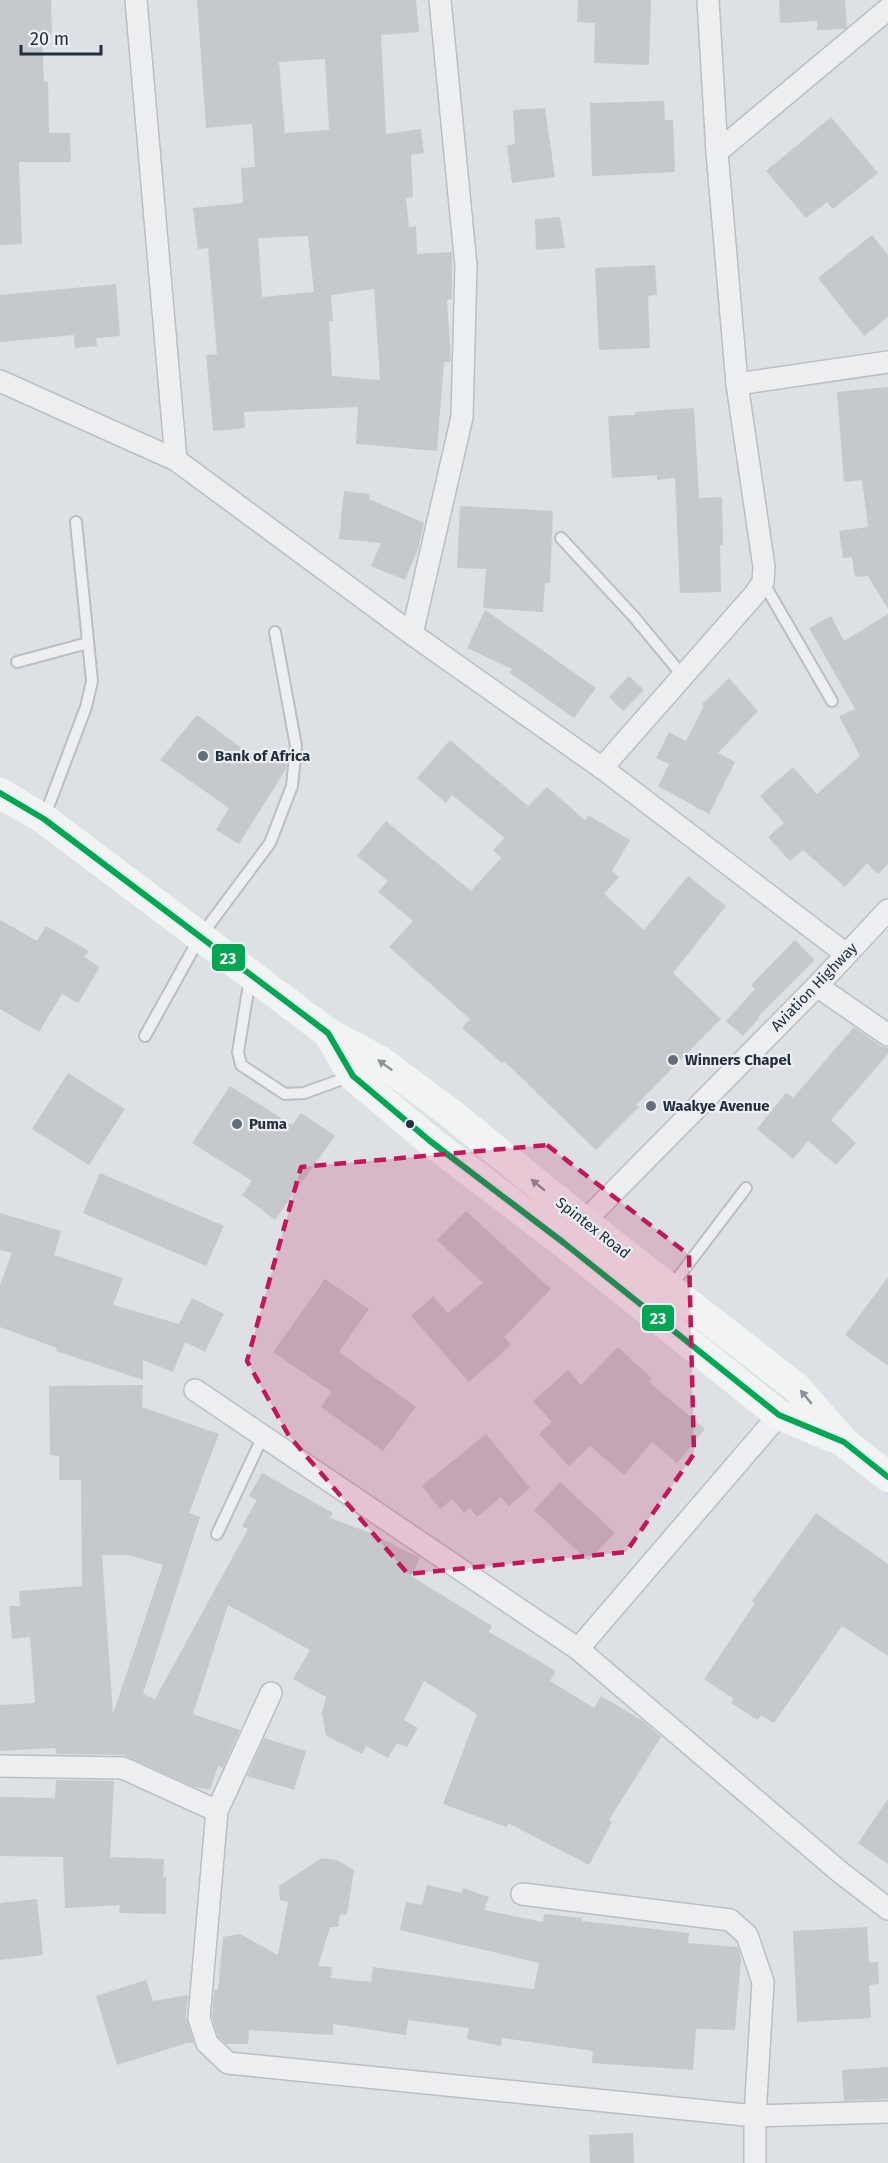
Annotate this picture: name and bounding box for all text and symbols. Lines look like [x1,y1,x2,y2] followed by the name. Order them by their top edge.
[21,18,100,56] scale bar
[30,28,69,50] text: 20 m
[215,747,310,765] place label: Bank of Africa
[196,749,210,763] marker: Bank of Africa
[767,938,861,1035] street label: Aviation Highway
[211,943,246,972] line badge: 23
[220,949,236,968] text: 23
[685,1051,792,1069] place label: Winners Chapel
[666,1053,680,1067] marker: Winners Chapel
[377,1059,392,1071] one-way arrow
[663,1097,770,1115] place label: Waakye Avenue
[644,1099,658,1113] marker: Waakye Avenue
[249,1115,287,1133] place label: Puma
[230,1117,244,1131] marker: Puma
[404,1118,416,1130] unlabelled marker
[531,1179,546,1191] one-way arrow
[552,1193,634,1263] street label: Spintex Road
[641,1304,675,1332] line badge: 23
[650,1309,666,1328] text: 23
[800,1390,813,1405] one-way arrow

